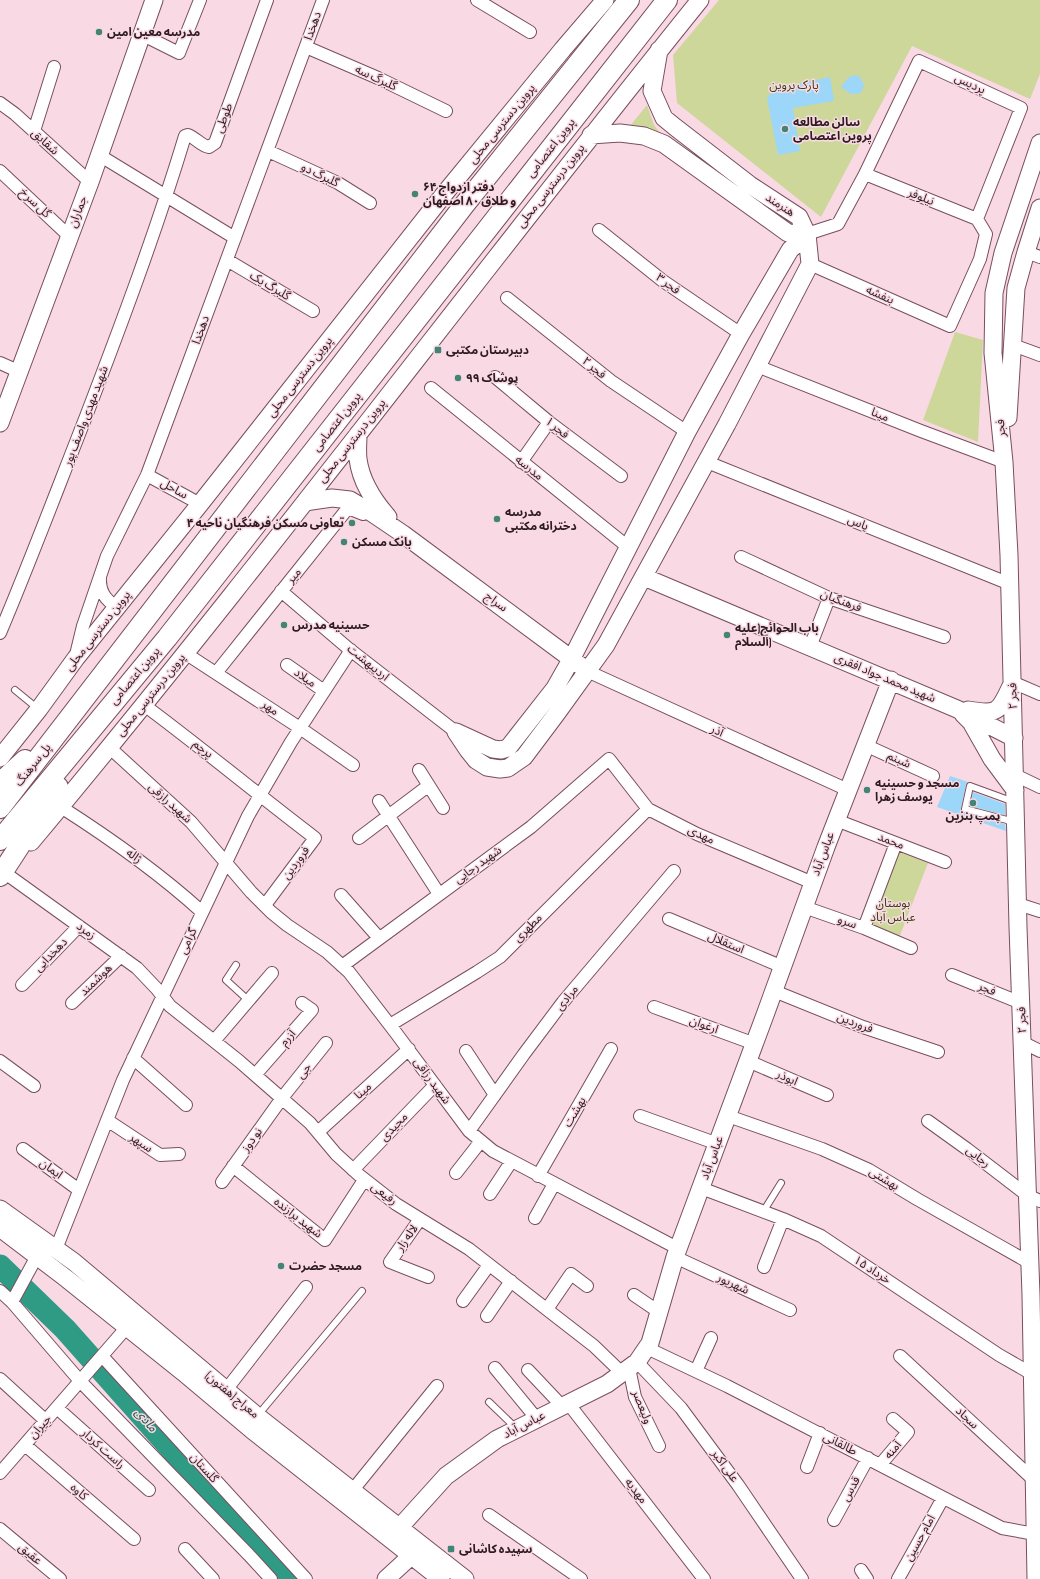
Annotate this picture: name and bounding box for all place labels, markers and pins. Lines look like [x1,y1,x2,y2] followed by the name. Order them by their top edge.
[107,25,200,40] place label: مدرسه معین امین
[94,27,104,37] marker: مدرسه معین امین
[793,115,872,144] place label: سالن مطالعه پروین اعتصامی
[780,124,790,134] marker: سالن مطالعه پروین اعتصامی
[423,180,516,209] place label: دفتر ازدواج ۶۴ و طلاق ۸۰ اصفهان
[410,189,420,199] marker: دفتر ازدواج ۶۴ و طلاق ۸۰ اصفهان
[446,343,529,358] place label: دبیرستان مکتبی
[433,345,443,355] marker: دبیرستان مکتبی
[466,371,518,386] place label: پوشاک ۹۹
[453,373,463,383] marker: پوشاک ۹۹
[505,505,577,534] place label: مدرسه دخترانه مکتبی
[492,514,502,524] marker: مدرسه دخترانه مکتبی
[187,516,345,531] place label: تعاونی مسکن فرهنگیان ناحیه ۴
[347,518,357,528] marker: تعاونی مسکن فرهنگیان ناحیه ۴
[352,535,412,550] place label: بانک مسکن
[339,537,349,547] marker: بانک مسکن
[292,618,370,633] place label: حسینیه مدرس
[279,620,289,630] marker: حسینیه مدرس
[735,621,819,651] place label: باب الحوائج(علیه السلام)
[722,630,732,640] marker: باب الحوائج(علیه السلام)
[875,776,960,805] place label: مسجد و حسینیه یوسف زهرا
[862,785,872,795] marker: مسجد و حسینیه یوسف زهرا
[968,798,978,808] marker: پمپ بنزین
[946,809,1000,825] place label: پمپ بنزین
[289,1259,362,1274] place label: مسجد حضرت
[276,1261,286,1271] marker: مسجد حضرت
[459,1542,532,1557] place label: سپیده کاشانی
[446,1544,456,1554] marker: سپیده کاشانی

